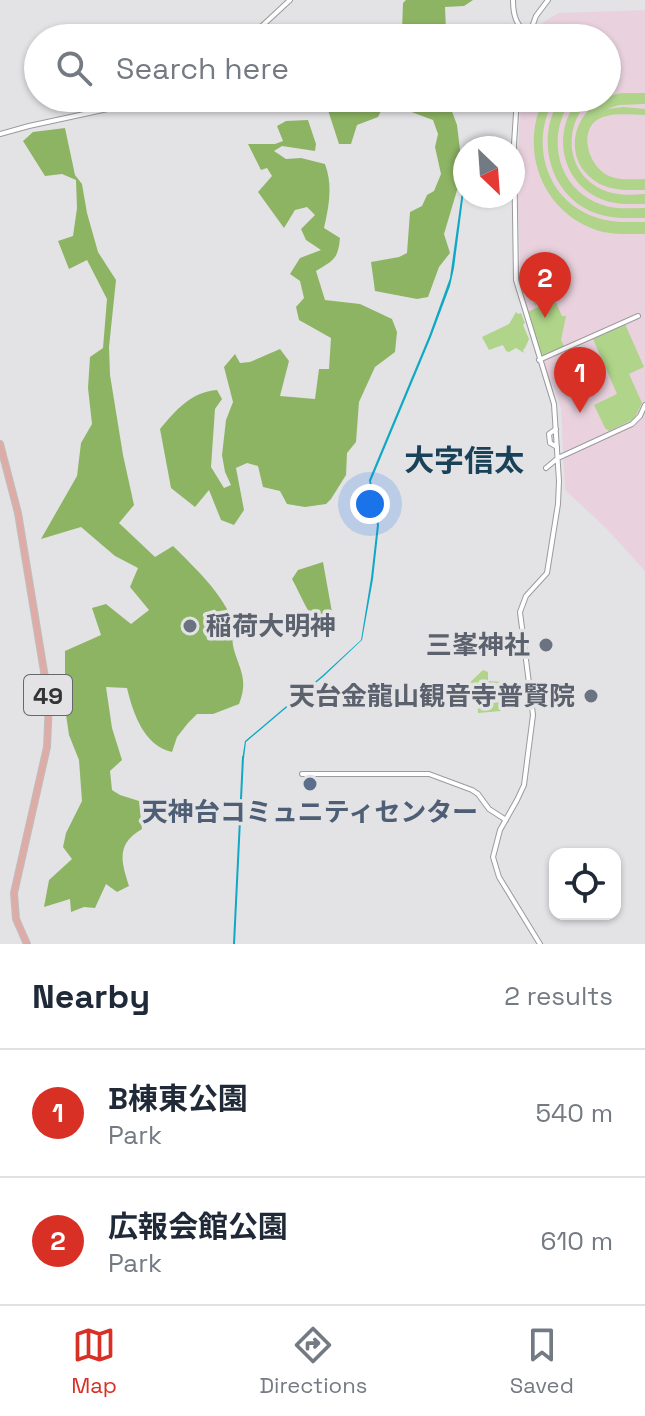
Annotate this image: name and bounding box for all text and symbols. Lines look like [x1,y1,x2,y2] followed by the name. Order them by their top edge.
[24,24,621,112] search box
[52,46,96,90] icon: search
[116,49,289,88] text: Search here
[453,136,525,208] north arrow
[519,252,571,318] pin: 2
[554,347,606,413] pin: 1
[404,441,524,480] district label: 大字信太
[350,484,390,524] your location
[206,609,336,643] place label: 稲荷大明神
[181,617,199,635] marker: 稲荷大明神
[426,628,530,662] place label: 三峯神社
[537,636,555,654] marker: 三峯神社
[24,675,72,715] road number: 49
[289,679,575,713] place label: 天台金龍山観音寺普賢院
[582,687,600,705] marker: 天台金龍山観音寺普賢院
[301,775,319,793] marker: 天神台コミュニティセンター
[142,795,478,829] place label: 天神台コミュニティセンター
[549,848,621,920] map controls
[549,848,621,920] button: locate
[32,975,150,1018] text: Nearby
[504,979,613,1013] text: 2 results
[108,1079,248,1118] text: B棟東公園
[52,1096,64,1130] text: 1
[535,1096,613,1130] text: 540 m
[108,1118,162,1152] text: Park
[108,1207,288,1246] text: 広報会館公園
[50,1224,66,1258] text: 2
[541,1224,613,1258] text: 610 m
[108,1246,162,1280] text: Park
[71,1323,117,1399] tab: Map
[259,1323,367,1399] tab: Directions
[510,1323,574,1399] tab: Saved

